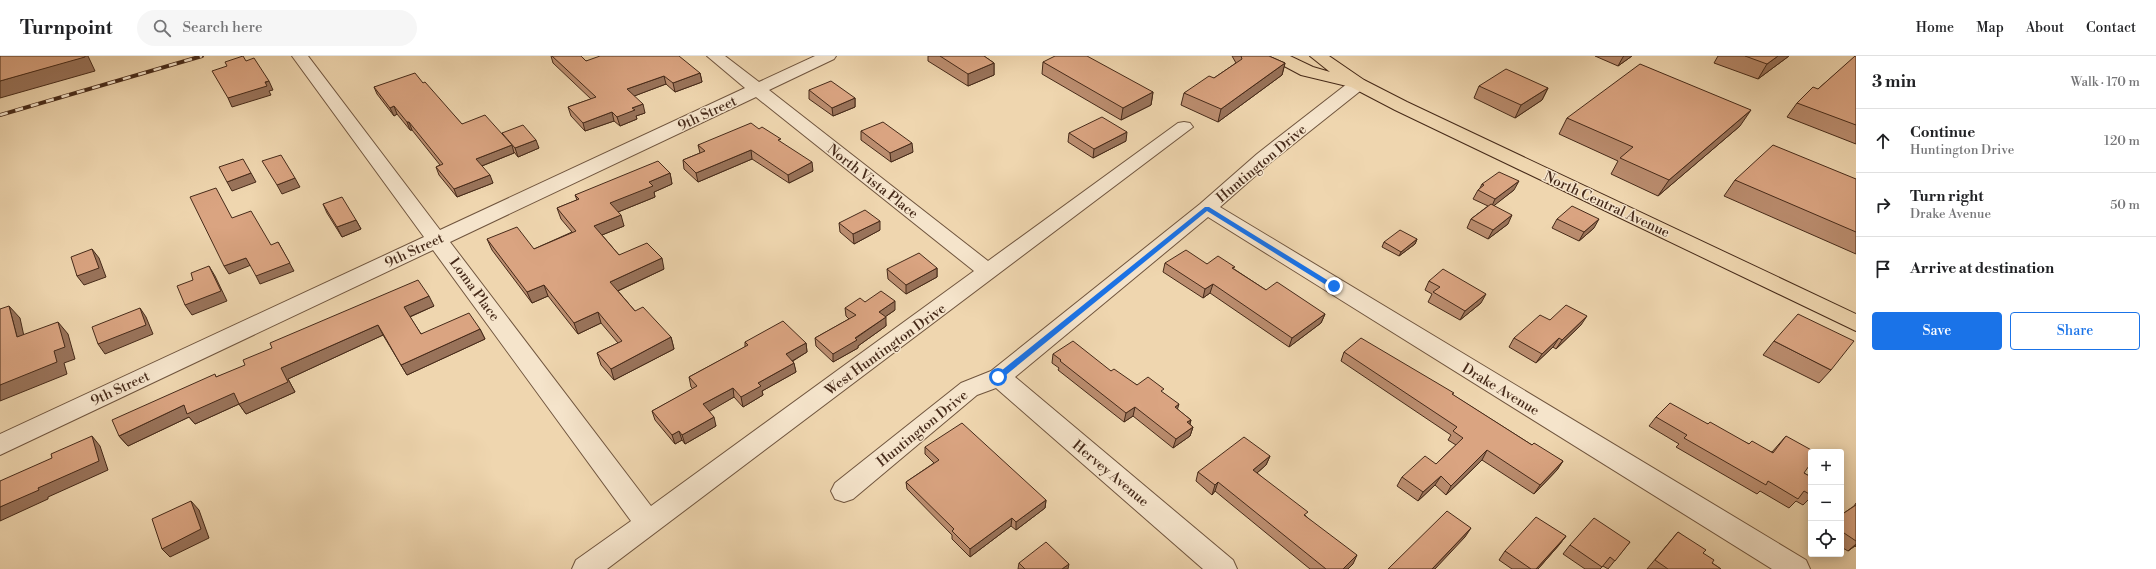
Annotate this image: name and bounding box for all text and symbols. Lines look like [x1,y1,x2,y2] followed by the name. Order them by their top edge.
[137,10,417,46] search box
[20,16,113,40] text: Turnpoint
[151,17,173,39] icon: search
[183,18,263,37] text: Search here
[1916,19,1954,37] text: Home
[1976,19,2004,37] text: Map
[2026,19,2064,37] text: About
[2086,19,2136,37] text: Contact
[1872,71,1916,93] text: 3 min
[2070,74,2140,90] text: Walk · 170 m
[675,92,740,135] street label: 9th Street
[1213,121,1310,207] street label: Huntington Drive
[1910,123,1975,142] text: Continue
[1872,130,1894,152] icon: ahead
[2104,133,2140,149] text: 120 m
[823,141,922,223] street label: North Vista Place
[1910,142,2014,158] text: Huntington Drive
[1541,168,1673,242] street label: North Central Avenue
[1910,187,1984,206] text: Turn right
[1872,194,1894,216] icon: right
[2110,197,2140,213] text: 50 m
[1910,206,1991,222] text: Drake Avenue
[382,229,447,272] street label: 9th Street
[445,254,503,325] street label: Loma Place
[1872,258,1894,280] icon: arrive
[1910,259,2054,278] text: Arrive at destination
[1325,277,1343,295] route end
[821,300,950,400] street label: West Huntington Drive
[1872,312,2002,350] button: Save
[2010,312,2140,350] button: Share
[1458,360,1543,420] street label: Drake Avenue
[88,367,153,410] street label: 9th Street
[989,368,1007,386] route start
[873,386,972,471] street label: Huntington Drive
[1068,436,1152,511] street label: Hervey Avenue
[1808,449,1844,557] map controls
[1808,449,1844,485] button: +
[1808,485,1844,521] button: −
[1808,521,1844,557] button: locate

